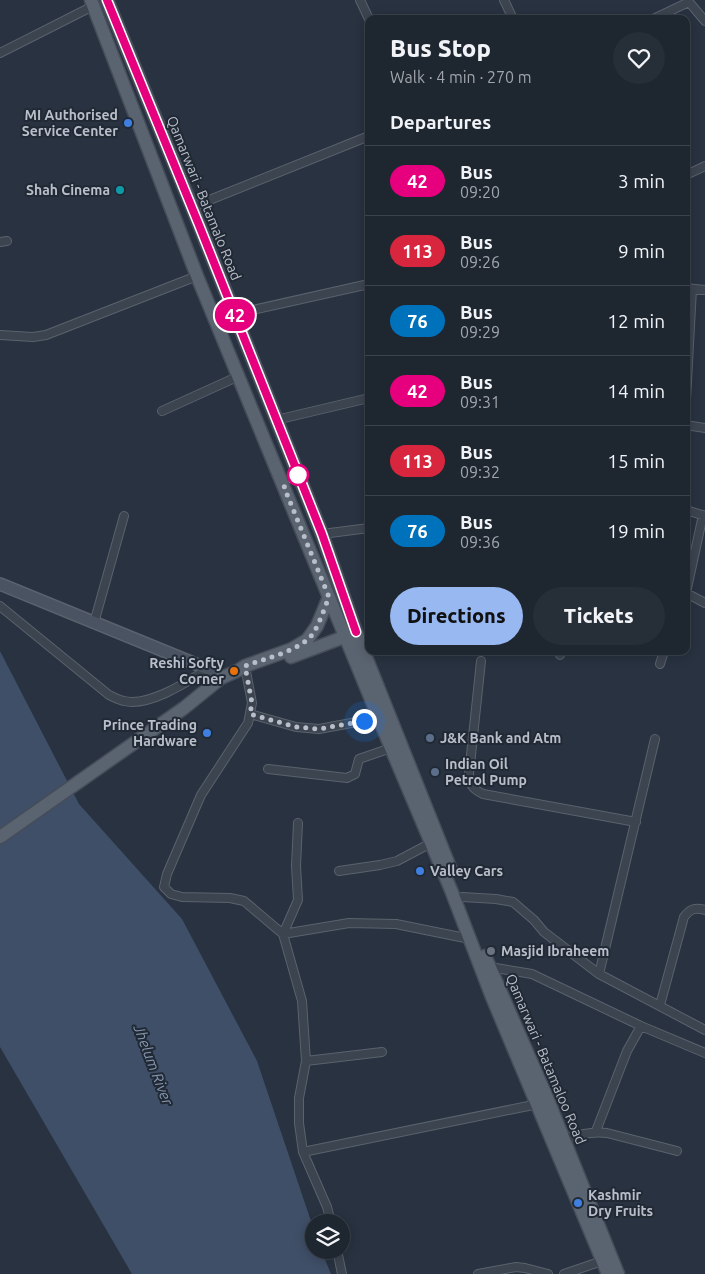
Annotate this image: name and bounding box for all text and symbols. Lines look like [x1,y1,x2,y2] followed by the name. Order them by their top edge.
[613,32,665,84] button: heart
[390,35,491,62] text: Bus Stop
[390,68,532,86] text: Walk · 4 min · 270 m
[22,107,118,139] place label: MI Authorised Service Center
[390,111,491,133] text: Departures
[164,114,244,282] street label: Qamarwari - Batamalo Road
[122,117,134,129] marker: MI Authorised Service Center
[460,161,493,183] text: Bus
[618,170,665,192] text: 3 min
[407,171,428,191] text: 42
[26,182,110,198] place label: Shah Cinema
[460,183,500,201] text: 09:20
[114,184,126,196] marker: Shah Cinema
[460,231,493,253] text: Bus
[618,240,665,262] text: 9 min
[402,241,433,261] text: 113
[460,253,500,271] text: 09:26
[212,299,258,331] line badge: 42
[460,301,493,323] text: Bus
[225,305,245,325] text: 42
[607,310,665,332] text: 12 min
[407,311,428,331] text: 76
[460,323,500,341] text: 09:29
[460,371,493,393] text: Bus
[607,380,665,402] text: 14 min
[407,381,428,401] text: 42
[460,393,500,411] text: 09:31
[460,441,493,463] text: Bus
[607,450,665,472] text: 15 min
[402,451,433,471] text: 113
[460,463,500,481] text: 09:32
[287,464,309,486] unlabelled marker
[460,511,493,533] text: Bus
[607,520,665,542] text: 19 min
[407,521,428,541] text: 76
[460,533,500,551] text: 09:36
[390,587,523,645] button: Directions
[533,587,665,645] button: Tickets
[149,655,225,687] place label: Reshi Softy Corner
[228,665,240,677] marker: Reshi Softy Corner
[352,709,377,734] your location
[103,717,197,749] place label: Prince Trading Hardware
[201,727,213,739] marker: Prince Trading Hardware
[440,730,561,746] place label: J&K Bank and Atm
[424,732,436,744] marker: J&K Bank and Atm
[445,756,527,788] place label: Indian Oil Petrol Pump
[429,766,441,778] marker: Indian Oil Petrol Pump
[430,863,504,879] place label: Valley Cars
[414,865,426,877] marker: Valley Cars
[501,943,609,959] place label: Masjid Ibraheem
[485,945,497,957] marker: Masjid Ibraheem
[503,971,589,1147] street label: Qamarwari - Batamaloo Road
[130,1021,177,1109] water label: Jhelum River
[588,1187,654,1219] place label: Kashmir Dry Fruits
[572,1197,584,1209] marker: Kashmir Dry Fruits
[305,1214,350,1259] map controls
[305,1214,350,1259] button: layers

